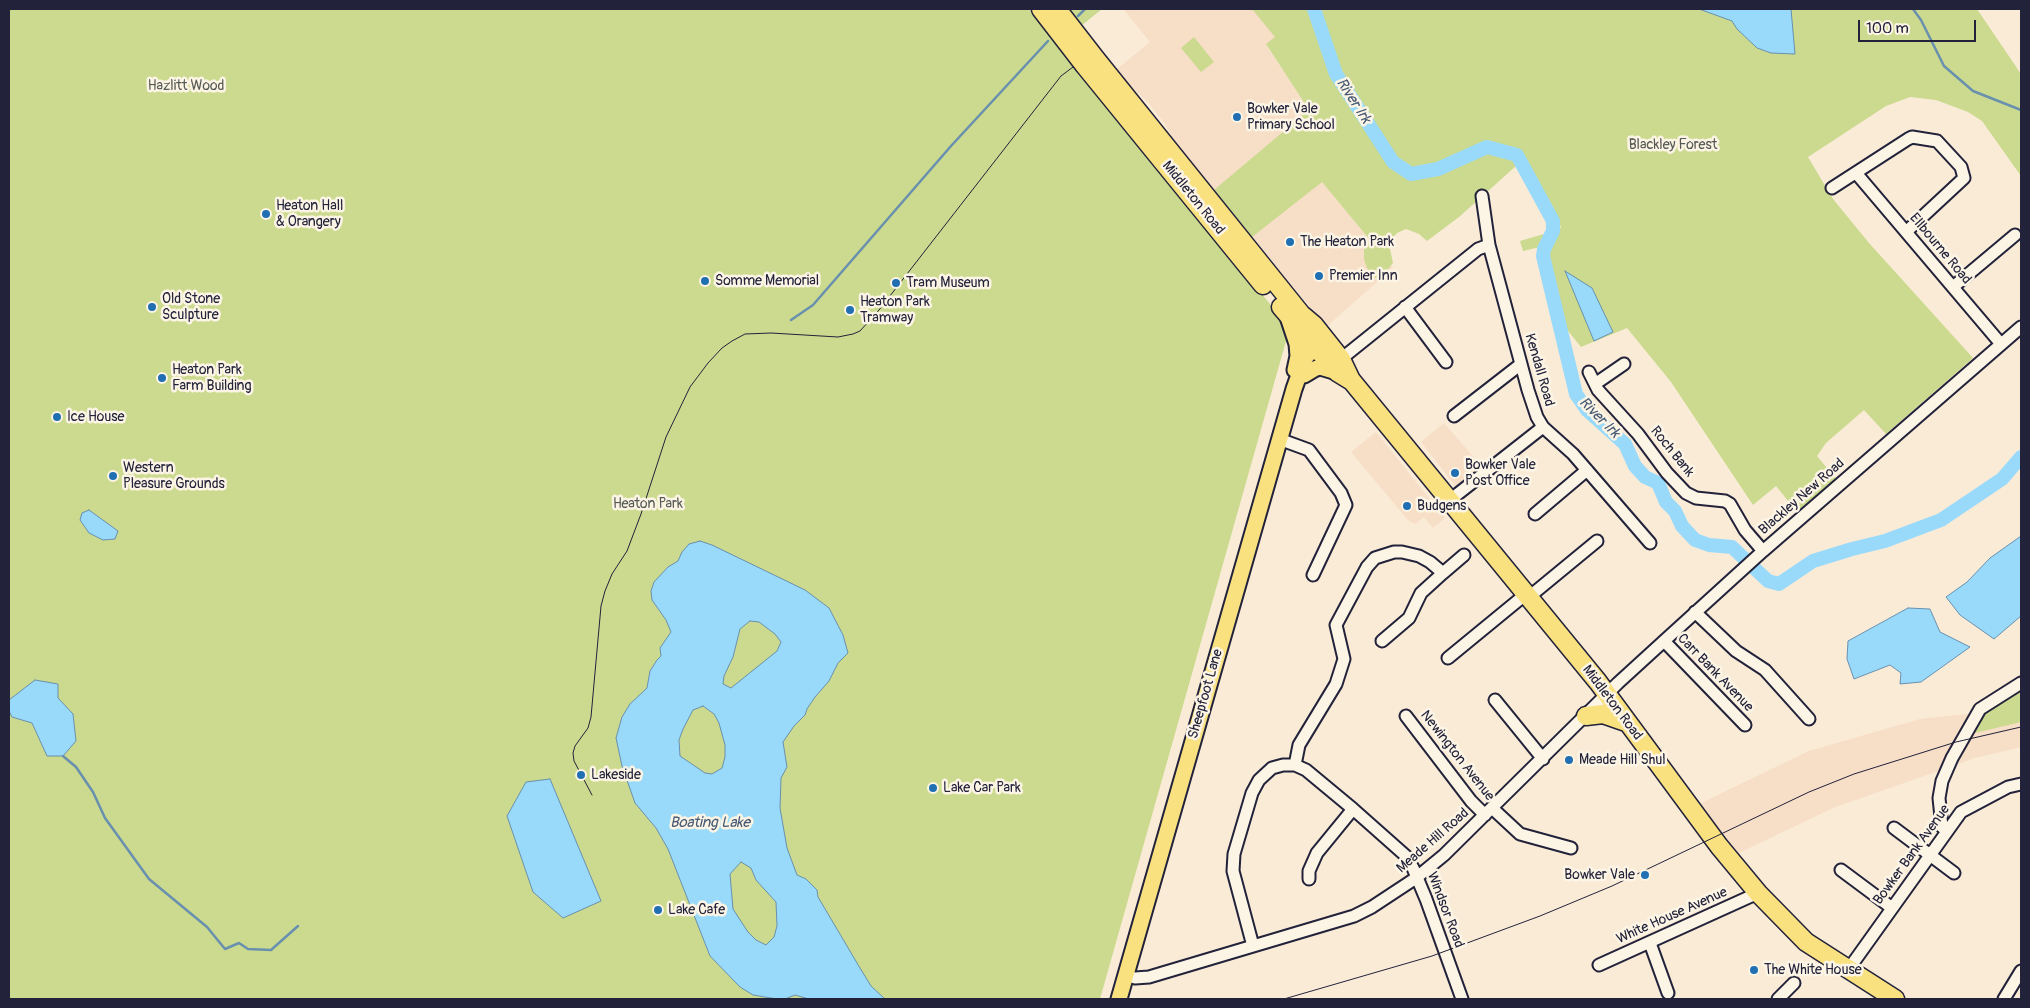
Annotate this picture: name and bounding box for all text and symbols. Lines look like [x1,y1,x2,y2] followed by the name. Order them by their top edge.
[1860,10,1978,42] scale bar
[1866,19,1909,38] text: 100 m
[1332,75,1374,127] water label: River Irk
[148,78,224,94] park label: Hazlitt Wood
[1247,101,1335,134] place label: Bowker Vale Primary School
[1231,111,1243,123] marker: Bowker Vale Primary School
[1629,137,1717,153] park label: Blackley Forest
[1158,158,1228,238] street label: Middleton Road
[276,198,343,230] place label: Heaton Hall & Orangery
[260,208,272,220] marker: Heaton Hall & Orangery
[1906,210,1974,288] street label: Ellbourne Road
[1300,234,1394,250] place label: The Heaton Park
[1284,236,1296,248] marker: The Heaton Park
[1329,268,1398,284] place label: Premier Inn
[1313,270,1325,282] marker: Premier Inn
[715,273,819,289] place label: Somme Memorial
[699,275,711,287] marker: Somme Memorial
[906,275,990,291] place label: Tram Museum
[890,277,902,289] marker: Tram Museum
[162,291,220,324] place label: Old Stone Sculpture
[860,294,930,326] place label: Heaton Park Tramway
[146,301,158,313] marker: Old Stone Sculpture
[844,304,856,316] marker: Heaton Park Tramway
[1521,332,1557,408] street label: Kendall Road
[172,362,252,394] place label: Heaton Park Farm Building
[156,372,168,384] marker: Heaton Park Farm Building
[1575,394,1623,442] water label: River Irk
[67,409,124,425] place label: Ice House
[51,411,63,423] marker: Ice House
[1647,423,1697,481] street label: Roch Bank
[1756,455,1848,539] street label: Blackley New Road
[1465,457,1536,490] place label: Bowker Vale Post Office
[123,460,225,492] place label: Western Pleasure Grounds
[1449,467,1461,479] marker: Bowker Vale Post Office
[107,470,119,482] marker: Western Pleasure Grounds
[613,496,683,512] park label: Heaton Park
[1417,498,1466,514] place label: Budgens
[1401,500,1413,512] marker: Budgens
[1674,630,1756,716] street label: Carr Bank Avenue
[1185,647,1227,741] street label: Sheepfoot Lane
[1578,662,1646,744] street label: Middleton Road
[1416,707,1498,805] street label: Newington Avenue
[1579,752,1666,768] place label: Meade Hill Shul
[1563,754,1575,766] marker: Meade Hill Shul
[591,767,641,783] place label: Lakeside
[575,769,587,781] marker: Lakeside
[943,780,1021,796] place label: Lake Car Park
[927,782,939,794] marker: Lake Car Park
[1870,802,1954,908] street label: Bowker Bank Avenue
[1393,805,1473,877] street label: Meade Hill Road
[670,814,750,832] water label: Boating Lake
[1564,867,1635,883] place label: Bowker Vale
[1639,869,1651,881] marker: Bowker Vale
[1423,870,1467,950] street label: Windsor Road
[1614,884,1730,948] street label: White House Avenue
[668,902,725,918] place label: Lake Cafe
[652,904,664,916] marker: Lake Cafe
[1764,962,1862,978] place label: The White House
[1748,964,1760,976] marker: The White House

